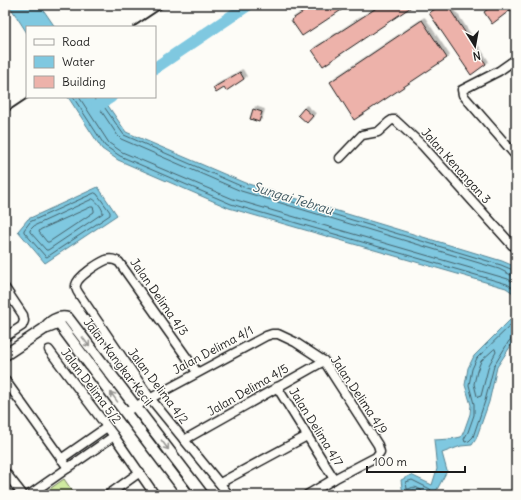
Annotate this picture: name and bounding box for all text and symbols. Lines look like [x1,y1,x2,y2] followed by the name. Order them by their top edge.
[26,26,156,98] legend
[455,26,495,66] north arrow
[62,34,90,49] text: Road
[472,48,482,63] text: N
[62,54,95,69] text: Water
[62,74,106,89] text: Building
[418,125,494,207] street label: Jalan Kenangan 3
[251,178,336,219] water label: Sungai Tebrau
[127,255,192,338] street label: Jalan Delima 4/3
[81,315,156,408] street label: Jalan Kangkar Kecil
[170,322,256,377] street label: Jalan Delima 4/1
[82,336,91,347] one-way arrow
[58,345,125,427] street label: Jalan Delima 5/2
[125,345,192,427] street label: Jalan Delima 4/2
[328,353,391,437] street label: Jalan Delima 4/9
[205,360,291,419] street label: Jalan Delima 4/5
[286,385,347,469] street label: Jalan Delima 4/7
[110,392,118,403] one-way arrow
[161,440,169,451] one-way arrow
[367,448,465,474] scale bar
[373,454,407,469] text: 100 m

